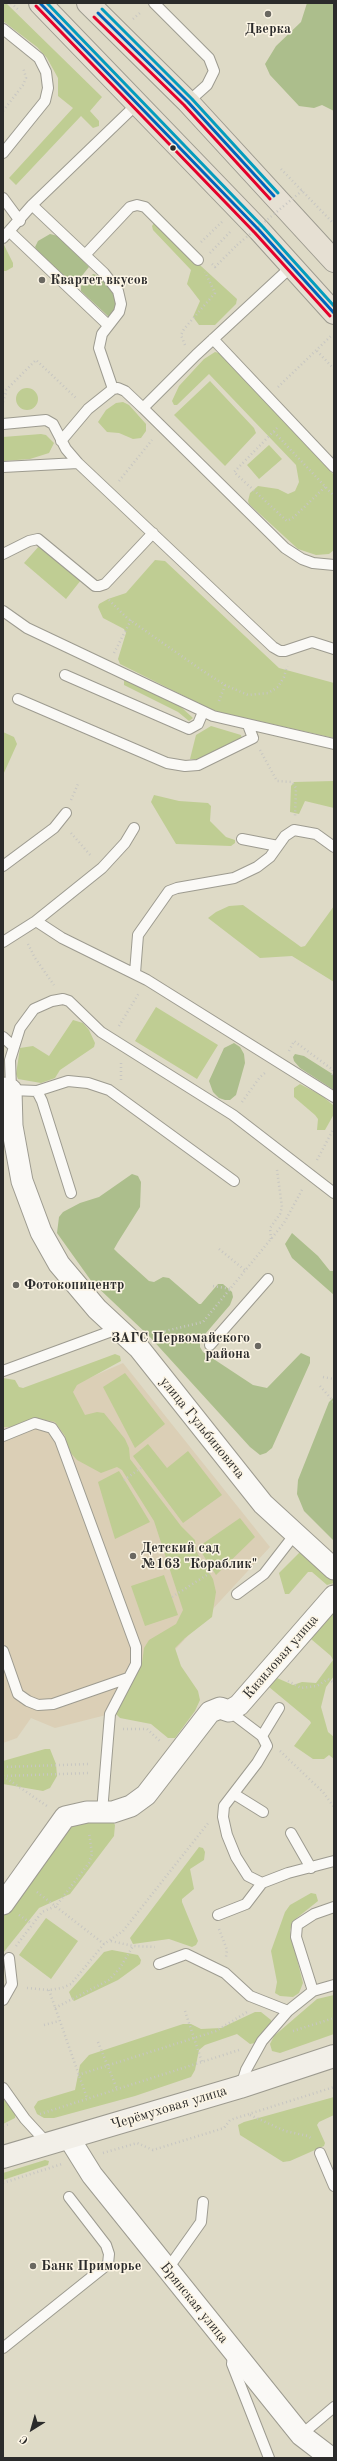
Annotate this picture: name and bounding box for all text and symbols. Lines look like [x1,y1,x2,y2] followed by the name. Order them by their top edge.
[263,9,273,19] marker: Дверка
[245,21,291,37] place label: Дверка
[168,143,178,153] unlabelled marker
[50,272,148,288] place label: Квартет вкусов
[37,275,47,285] marker: Квартет вкусов
[24,1277,124,1293] place label: Фотокопицентр
[11,1280,21,1290] marker: Фотокопицентр
[111,1330,250,1362] place label: ЗАГС Первомайского района
[253,1341,263,1351] marker: ЗАГС Первомайского района
[156,1374,248,1482] street label: улица Гульбиновича
[141,1540,257,1572] place label: Детский сад №163 "Кораблик"
[128,1551,138,1561] marker: Детский сад №163 "Кораблик"
[240,1611,322,1703] street label: Кизиловая улица
[109,2082,229,2134] street label: Черёмуховая улица
[41,2258,141,2274] place label: Банк Приморье
[156,2259,232,2347] street label: Брянская улица
[28,2261,38,2271] marker: Банк Приморье
[12,2409,52,2449] north arrow
[18,2432,31,2446] text: С

